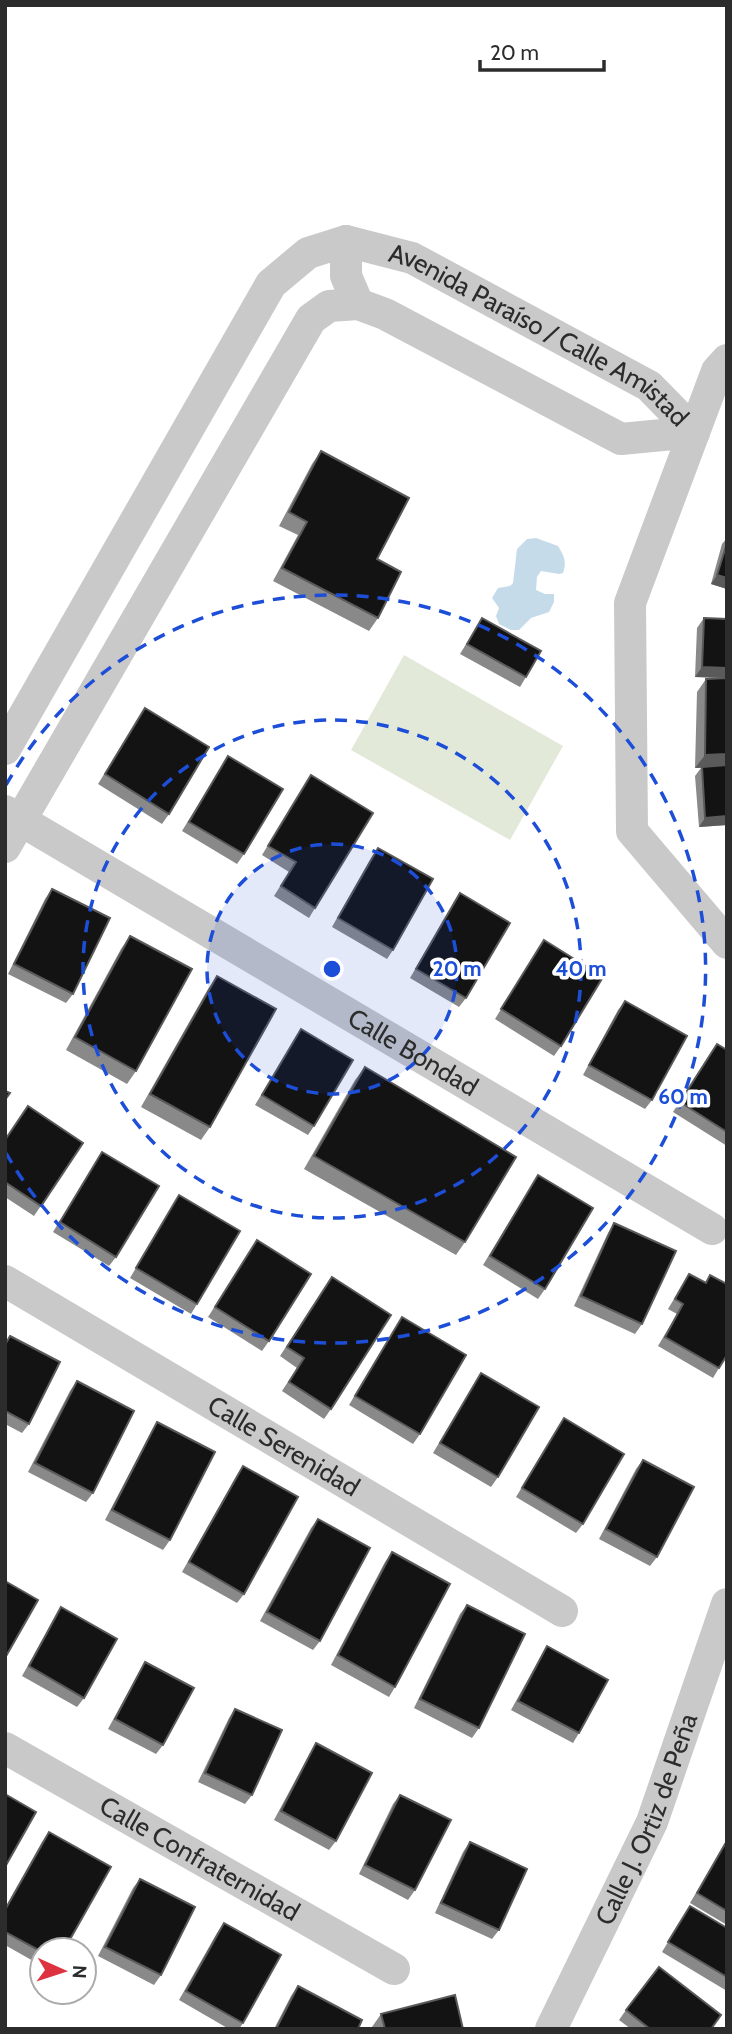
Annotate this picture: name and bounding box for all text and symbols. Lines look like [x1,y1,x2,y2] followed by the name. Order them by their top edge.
[480,28,604,72] scale bar
[490,40,539,65] text: 20 m
[385,237,695,433] street label: Avenida Paraíso / Calle Amistad
[433,956,481,981] text: 20 m
[556,956,606,981] text: 40 m
[320,957,344,981] centre of rings
[342,1001,484,1103] street label: Calle Bondad
[658,1084,708,1109] text: 60 m
[202,1389,365,1503] street label: Calle Serenidad
[588,1708,704,1930] street label: Calle J. Ortiz de Peña
[94,1789,305,1928] street label: Calle Confraternidad
[28,1936,98,2006] north arrow
[68,1965,91,1979] text: N

